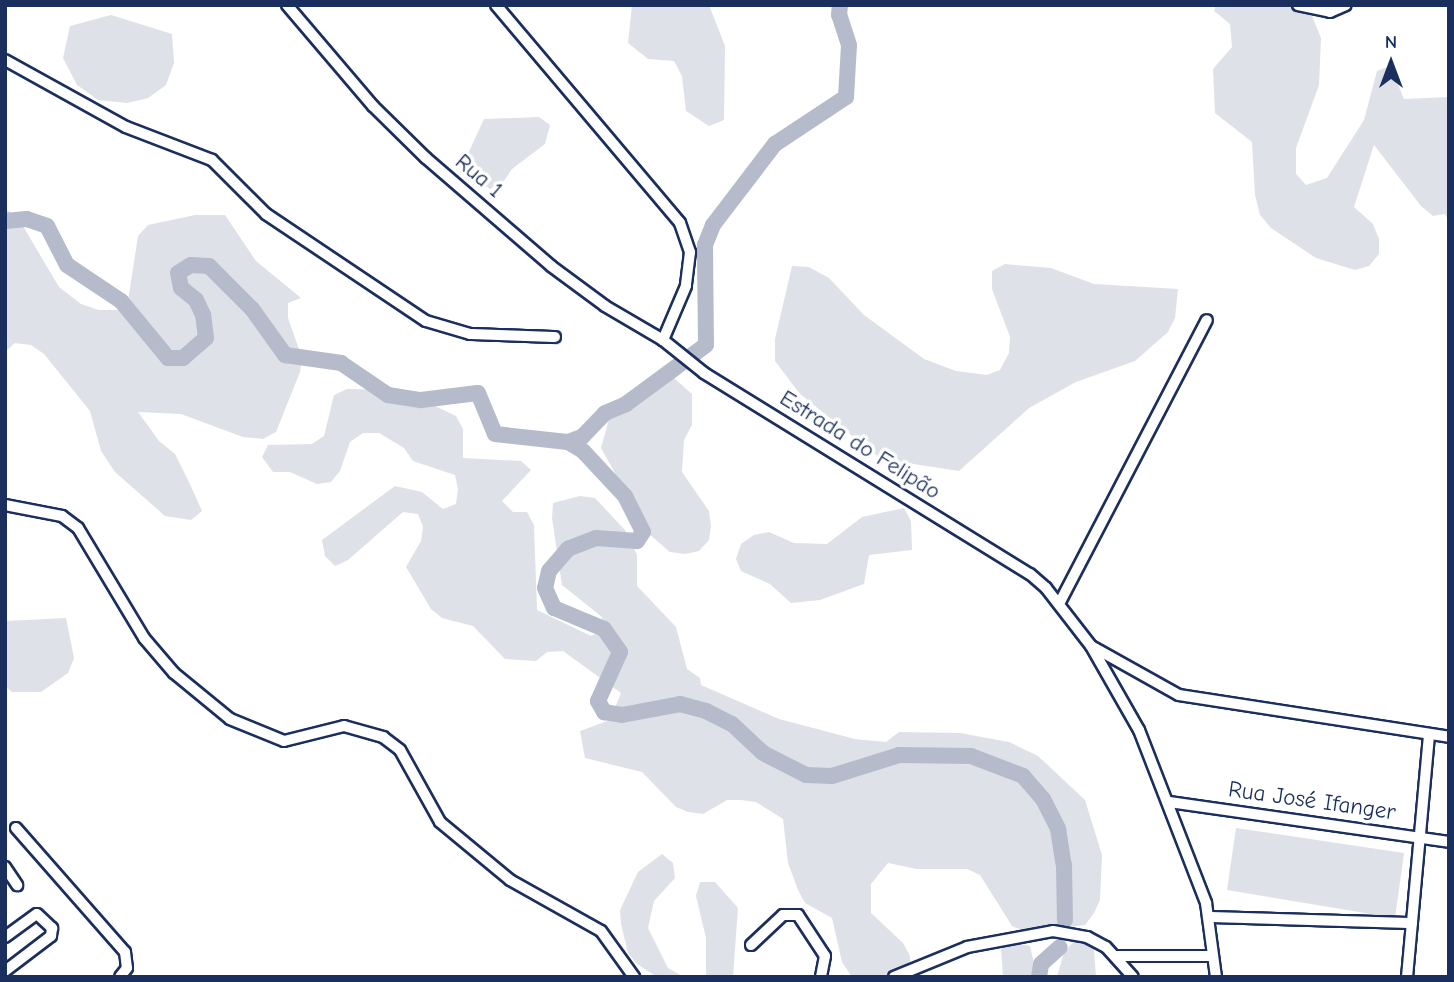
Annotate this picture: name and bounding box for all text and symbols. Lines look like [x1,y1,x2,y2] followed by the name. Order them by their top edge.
[1356,28,1426,98] north arrow
[1385,31,1397,53] text: N
[449,148,509,204] street label: Rua 1
[775,384,945,506] street label: Estrada do Felipão
[1227,776,1397,826] street label: Rua José Ifanger

